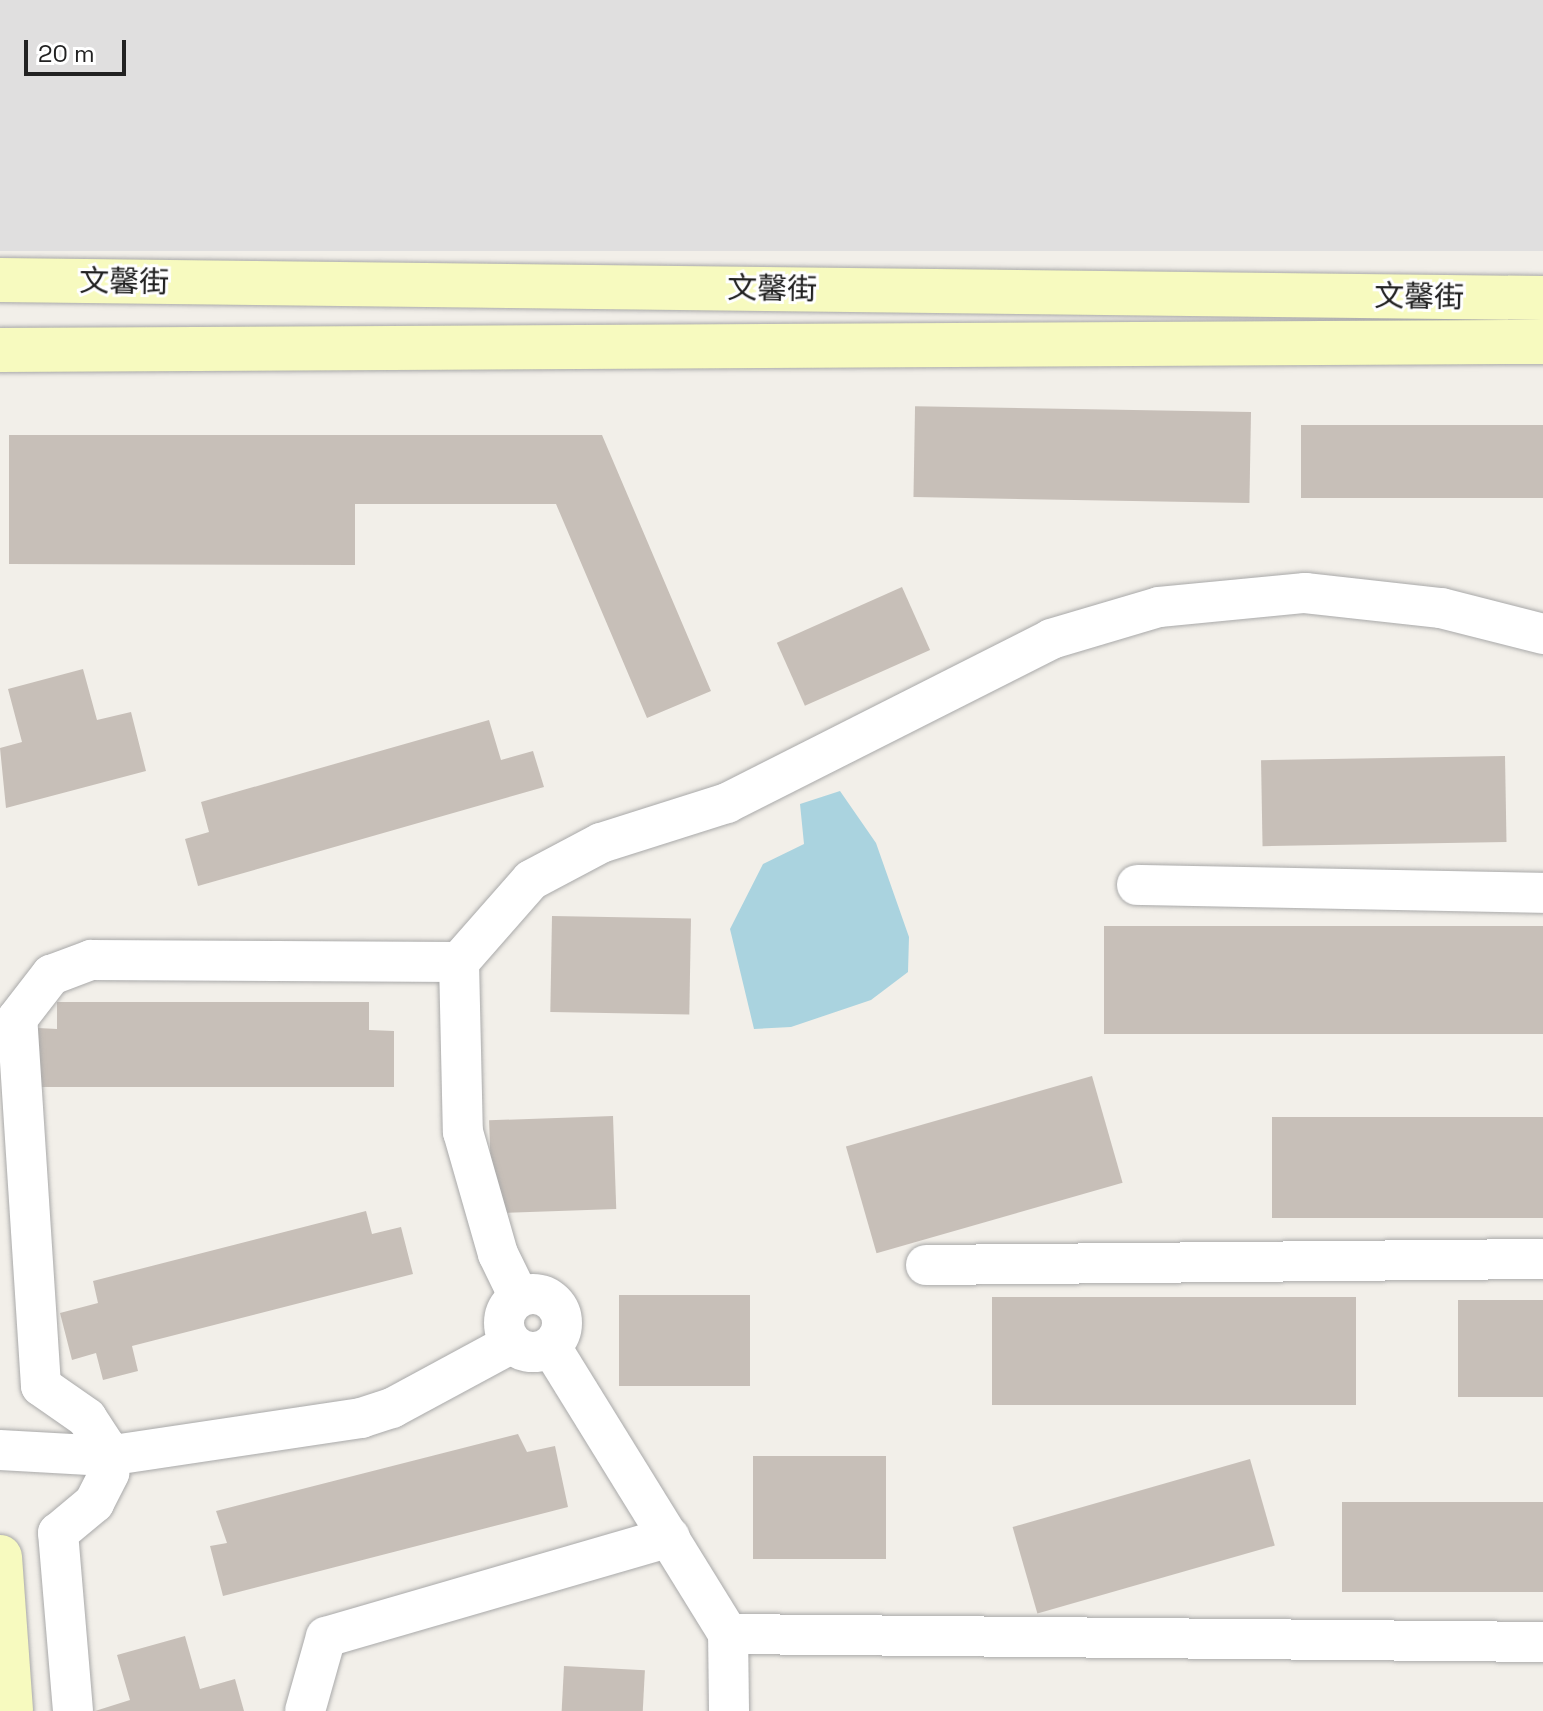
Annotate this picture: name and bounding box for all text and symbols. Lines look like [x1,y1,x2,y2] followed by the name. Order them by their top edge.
[28,24,130,74] scale bar
[38,38,95,69] text: 20 m
[79,263,169,301] street label: 文馨街
[727,270,817,308] street label: 文馨街
[1374,278,1464,316] street label: 文馨街

